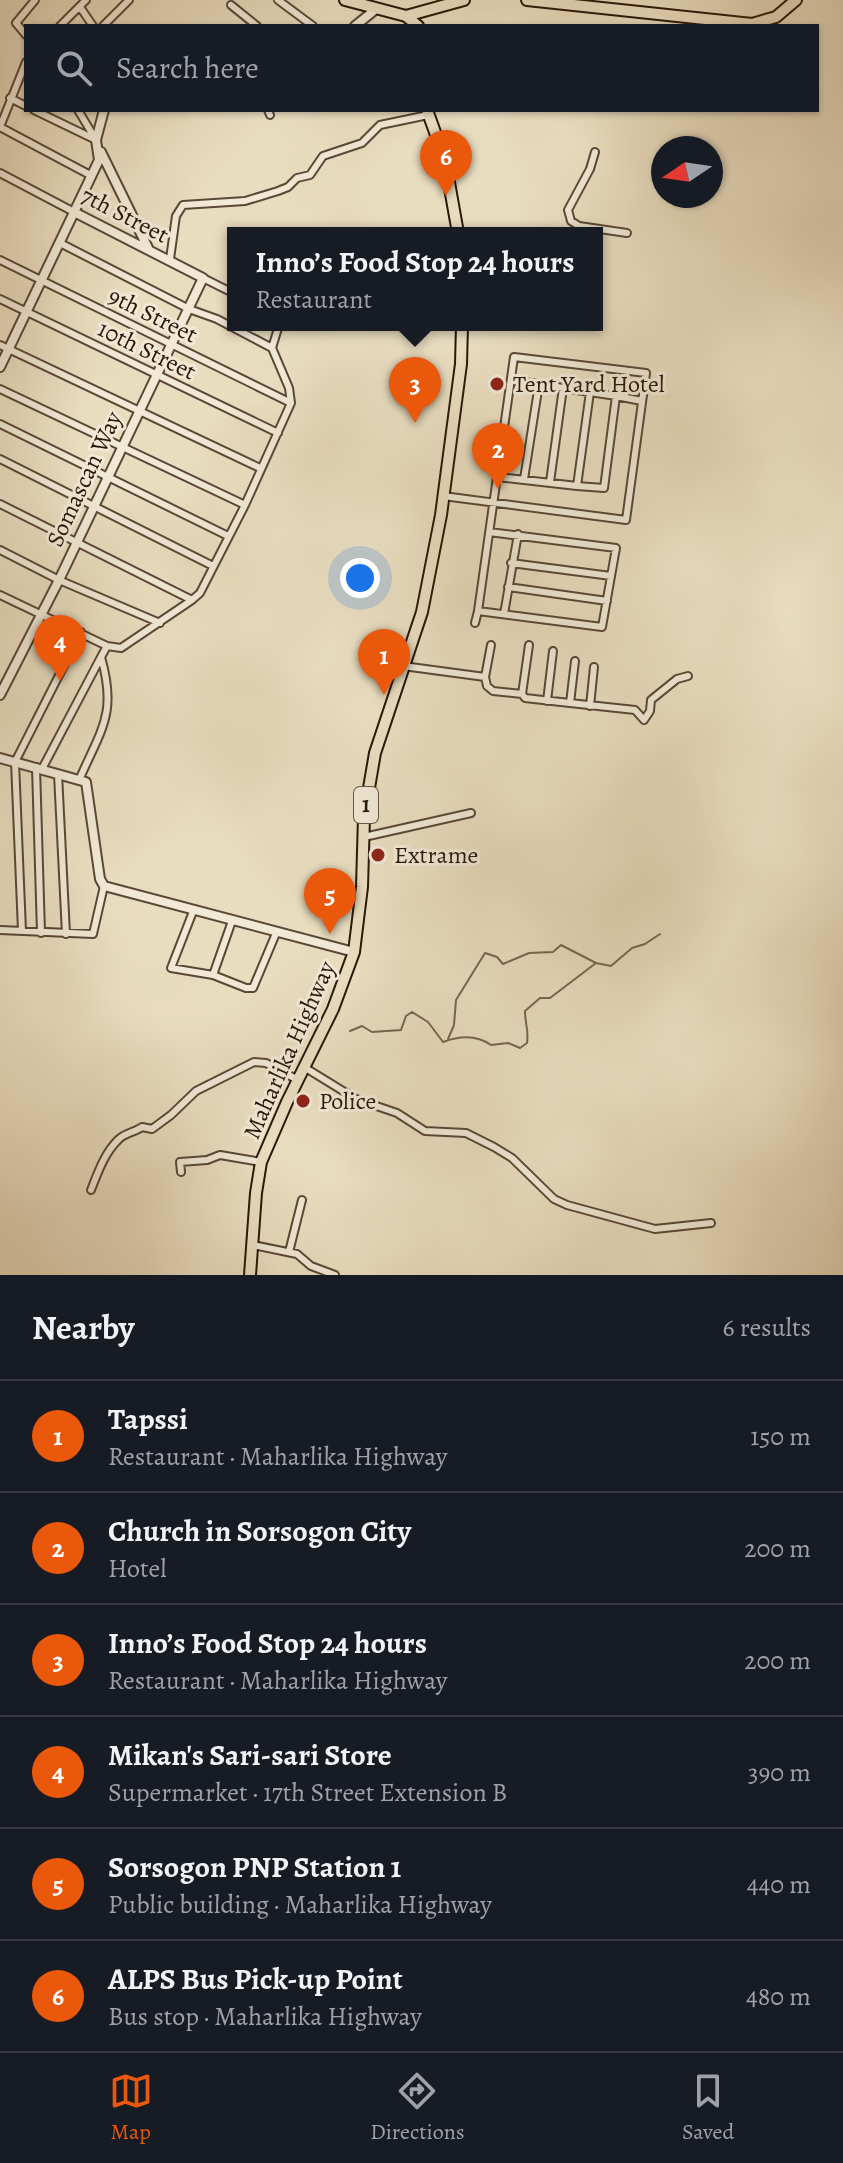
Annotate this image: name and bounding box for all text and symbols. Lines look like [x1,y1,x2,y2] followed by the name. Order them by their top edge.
[24,24,819,112] search box
[52,46,96,90] icon: search
[116,48,259,88] text: Search here
[420,130,472,196] pin: 6
[651,136,723,208] north arrow
[76,179,174,251] street label: 7th Street
[227,227,603,331] popup
[256,242,574,282] text: Inno’s Food Stop 24 hours
[103,280,203,350] street label: 9th Street
[256,282,372,317] text: Restaurant
[93,312,201,388] street label: 10th Street
[389,357,441,423] pin: 3
[513,368,665,400] place label: Tent Yard Hotel
[488,375,506,393] marker: Tent Yard Hotel
[39,406,129,552] street label: Somascan Way
[472,423,524,489] pin: 2
[340,558,380,598] your location
[34,615,86,681] pin: 4
[358,629,410,695] pin: 1
[354,787,378,823] road number: 1
[394,839,478,871] place label: Extrame
[369,846,387,864] marker: Extrame
[304,868,356,934] pin: 5
[235,956,343,1144] street label: Maharlika Highway
[319,1085,376,1117] place label: Police
[294,1092,312,1110] marker: Police
[32,1304,135,1351] text: Nearby
[723,1310,811,1345] text: 6 results
[108,1399,188,1439] text: Tapssi
[53,1419,63,1454] text: 1
[750,1419,811,1454] text: 150 m
[108,1439,447,1474] text: Restaurant · Maharlika Highway
[108,1511,411,1551] text: Church in Sorsogon City
[52,1531,64,1566] text: 2
[744,1531,811,1566] text: 200 m
[108,1551,167,1586] text: Hotel
[108,1623,427,1663] text: Inno’s Food Stop 24 hours
[52,1643,64,1678] text: 3
[744,1643,811,1678] text: 200 m
[108,1663,447,1698] text: Restaurant · Maharlika Highway
[108,1735,392,1775] text: Mikan's Sari-sari Store
[52,1755,64,1790] text: 4
[748,1755,811,1790] text: 390 m
[108,1775,507,1810] text: Supermarket · 17th Street Extension B
[108,1847,401,1887] text: Sorsogon PNP Station 1
[52,1867,64,1902] text: 5
[747,1867,811,1902] text: 440 m
[108,1887,492,1922] text: Public building · Maharlika Highway
[108,1959,403,1999] text: ALPS Bus Pick-up Point
[52,1979,64,2014] text: 6
[746,1979,811,2014] text: 480 m
[108,1999,422,2034] text: Bus stop · Maharlika Highway
[109,2069,153,2147] tab: Map
[370,2069,465,2147] tab: Directions
[682,2069,734,2147] tab: Saved

